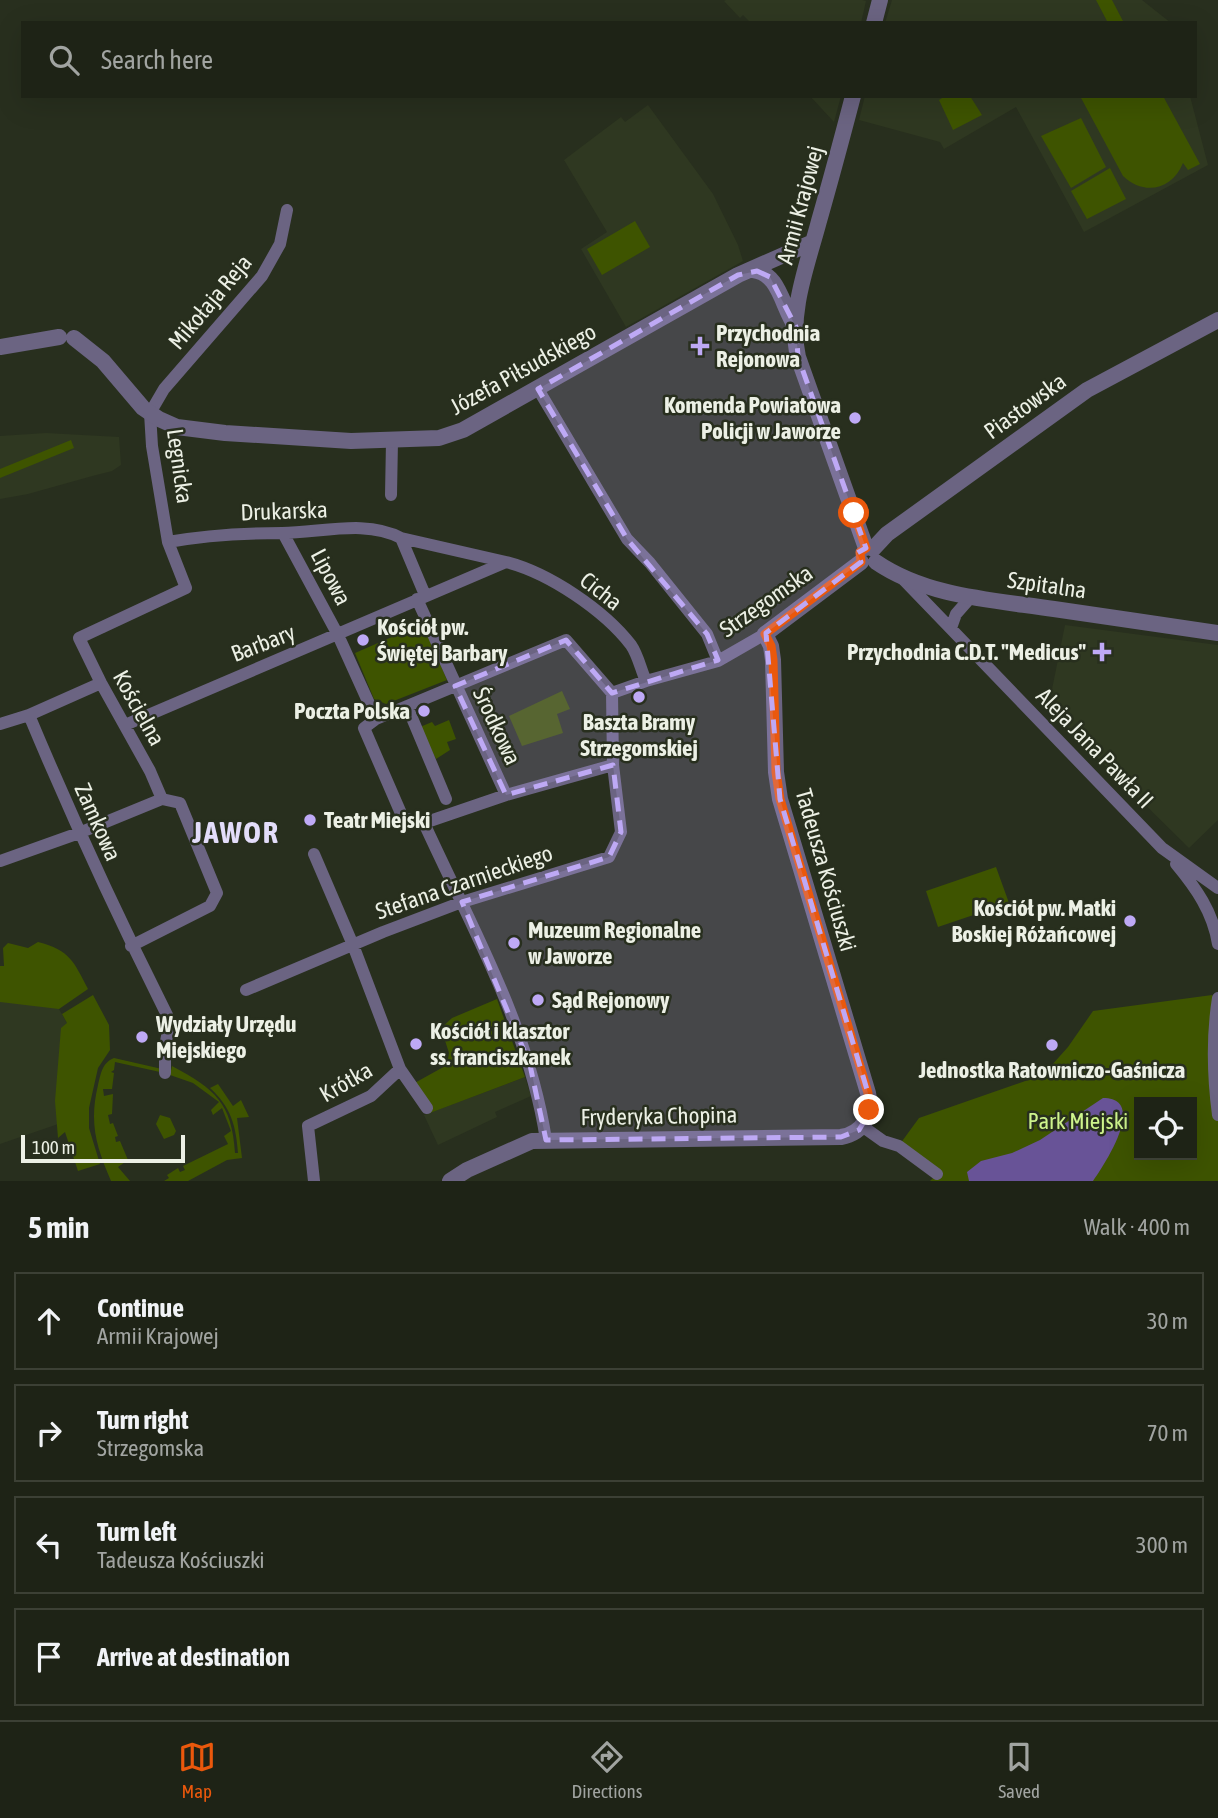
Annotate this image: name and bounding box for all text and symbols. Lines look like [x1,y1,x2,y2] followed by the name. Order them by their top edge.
[21,21,1197,98] search box
[45,41,83,79] icon: search
[101,45,213,75] text: Search here
[772,143,828,267] street label: Armii Krajowej
[163,250,257,354] street label: Mikołaja Reja
[446,318,600,420] street label: Józefa Piłsudskiego
[716,320,820,372] place label: Przychodnia Rejonowa
[690,336,710,356] marker: Przychodnia Rejonowa
[979,368,1071,444] street label: Piastowska
[664,392,841,444] place label: Komenda Powiatowa Policji w Jaworze
[847,410,863,426] marker: Komenda Powiatowa Policji w Jaworze
[162,427,198,505] street label: Legnicka
[240,496,328,526] street label: Drukarska
[838,497,869,528] route start
[305,544,357,610] street label: Lipowa
[715,560,817,642] street label: Strzegomska
[575,567,627,615] street label: Cicha
[1006,567,1088,603] street label: Szpitalna
[377,614,508,666] place label: Kościół pw. Świętej Barbary
[227,619,299,667] street label: Barbary
[355,632,371,648] marker: Kościół pw. Świętej Barbary
[847,639,1087,665] place label: Przychodnia C.D.T. "Medicus"
[1092,642,1112,662] marker: Przychodnia C.D.T. "Medicus"
[108,666,170,750] street label: Kościelna
[468,683,526,769] street label: Środkowa
[1031,683,1159,813] street label: Aleja Jana Pawła II
[631,689,647,705] marker: Baszta Bramy Strzegomskiej
[294,698,410,724] place label: Poczta Polska
[416,703,432,719] marker: Poczta Polska
[580,709,698,761] place label: Baszta Bramy Strzegomskiej
[69,779,127,865] street label: Zamkowa
[790,786,862,954] street label: Tadeusza Kościuszki
[324,807,430,833] place label: Teatr Miejski
[302,812,318,828] marker: Teatr Miejski
[191,815,280,849] district label: JAWOR
[372,840,556,924] street label: Stefana Czarnieckiego
[951,895,1116,947] place label: Kościół pw. Matki Boskiej Różańcowej
[1122,913,1138,929] marker: Kościół pw. Matki Boskiej Różańcowej
[528,917,701,969] place label: Muzeum Regionalne w Jaworze
[506,935,522,951] marker: Muzeum Regionalne w Jaworze
[552,987,670,1013] place label: Sąd Rejonowy
[530,992,546,1008] marker: Sąd Rejonowy
[155,1011,296,1063] place label: Wydziały Urzędu Miejskiego
[430,1018,572,1070] place label: Kościół i klasztor ss. franciszkanek
[134,1029,150,1045] marker: Wydziały Urzędu Miejskiego
[408,1036,424,1052] marker: Kościół i klasztor ss. franciszkanek
[1044,1037,1060,1053] marker: Jednostka Ratowniczo-Gaśnicza
[315,1057,377,1107] street label: Krótka
[918,1057,1186,1083] place label: Jednostka Ratowniczo-Gaśnicza
[853,1094,884,1125] route end
[1134,1097,1197,1160] map controls
[1134,1097,1197,1160] button: locate
[580,1102,738,1130] street label: Fryderyka Chopina
[1028,1108,1128,1134] park label: Park Miejski
[21,1132,186,1164] scale bar
[32,1136,75,1158] text: 100 m
[28,1210,89,1244] text: 5 min
[1084,1214,1190,1240] text: Walk · 400 m
[97,1293,184,1323] text: Continue
[30,1302,68,1340] icon: ahead
[1147,1308,1188,1334] text: 30 m
[97,1323,219,1349] text: Armii Krajowej
[97,1405,188,1435] text: Turn right
[30,1414,68,1452] icon: right
[1147,1420,1188,1446] text: 70 m
[97,1435,204,1461] text: Strzegomska
[97,1517,177,1547] text: Turn left
[30,1526,68,1564] icon: left
[1136,1532,1188,1558] text: 300 m
[97,1547,265,1573] text: Tadeusza Kościuszki
[30,1638,68,1676] icon: arrive
[97,1642,290,1672] text: Arrive at destination
[178,1738,216,1802] tab: Map
[572,1738,642,1802] tab: Directions
[998,1738,1040,1802] tab: Saved

